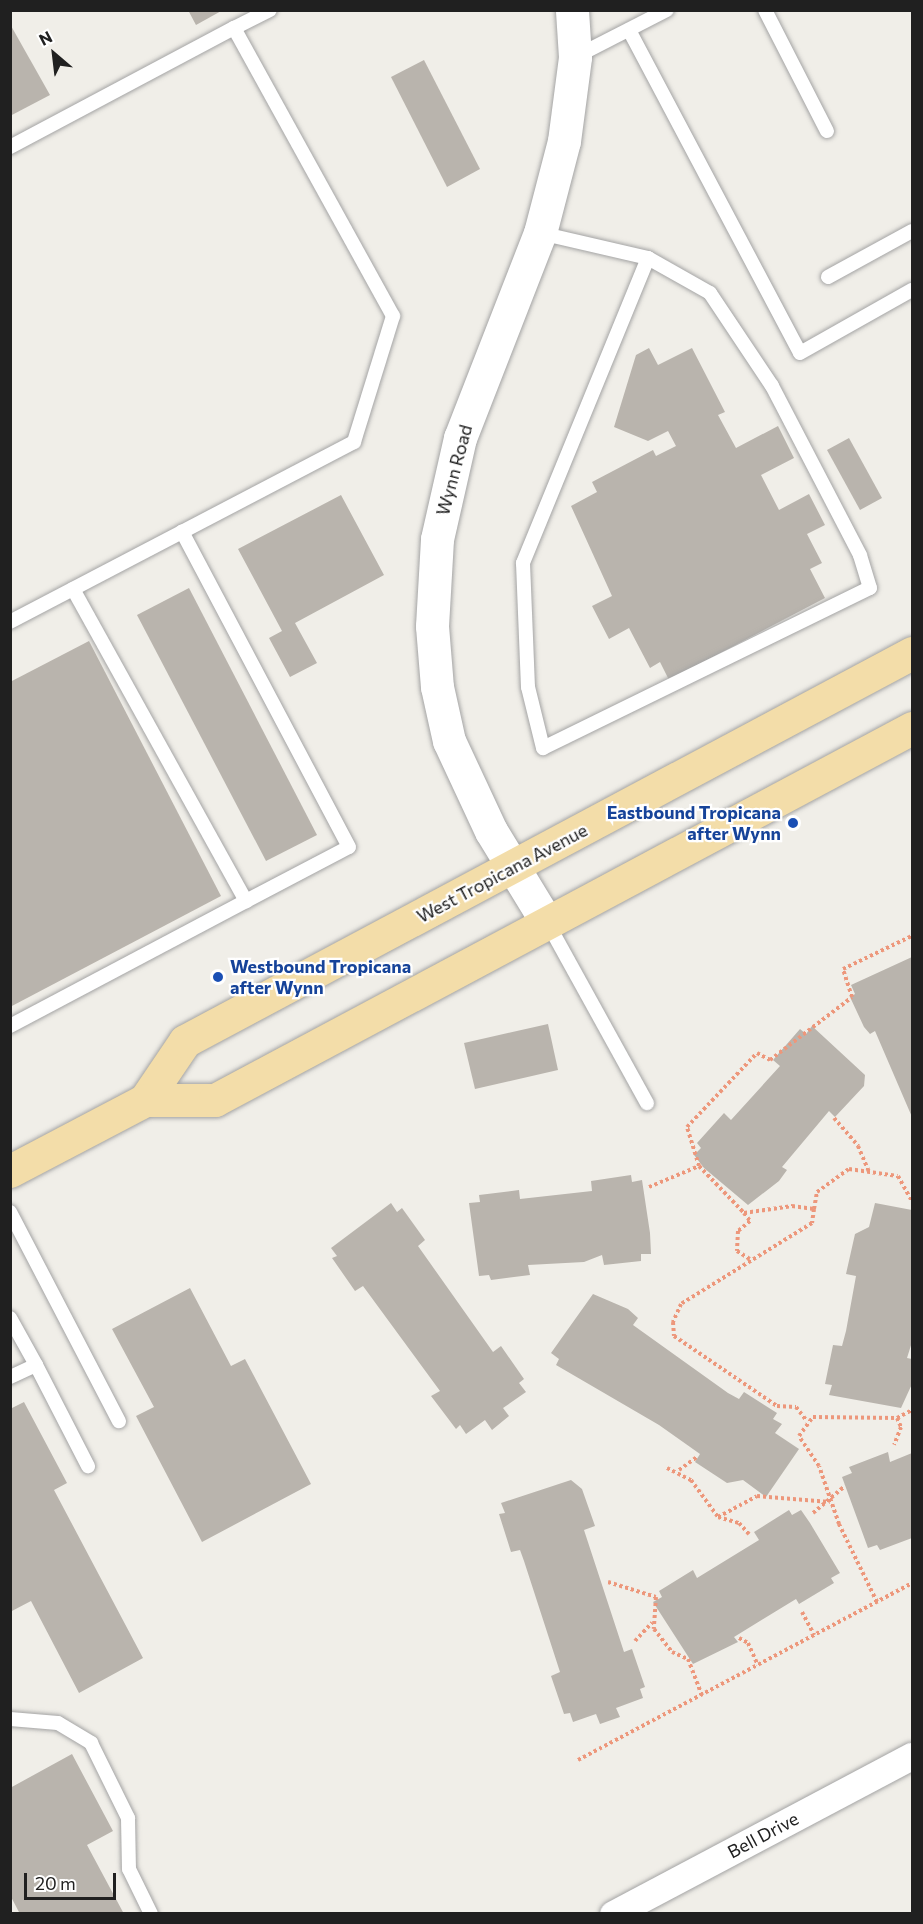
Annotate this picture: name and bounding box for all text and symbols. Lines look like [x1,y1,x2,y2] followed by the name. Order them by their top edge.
[24,24,84,84] north arrow
[36,26,55,49] text: N
[432,422,476,518] street label: Wynn Road
[607,802,781,844] place label: Eastbound Tropicana after Wynn
[786,816,800,830] marker: Eastbound Tropicana after Wynn
[413,819,591,927] street label: West Tropicana Avenue
[230,956,411,998] place label: Westbound Tropicana after Wynn
[211,970,225,984] marker: Westbound Tropicana after Wynn
[724,1807,802,1863] street label: Bell Drive
[27,1861,118,1899] scale bar
[35,1872,76,1894] text: 20 m

